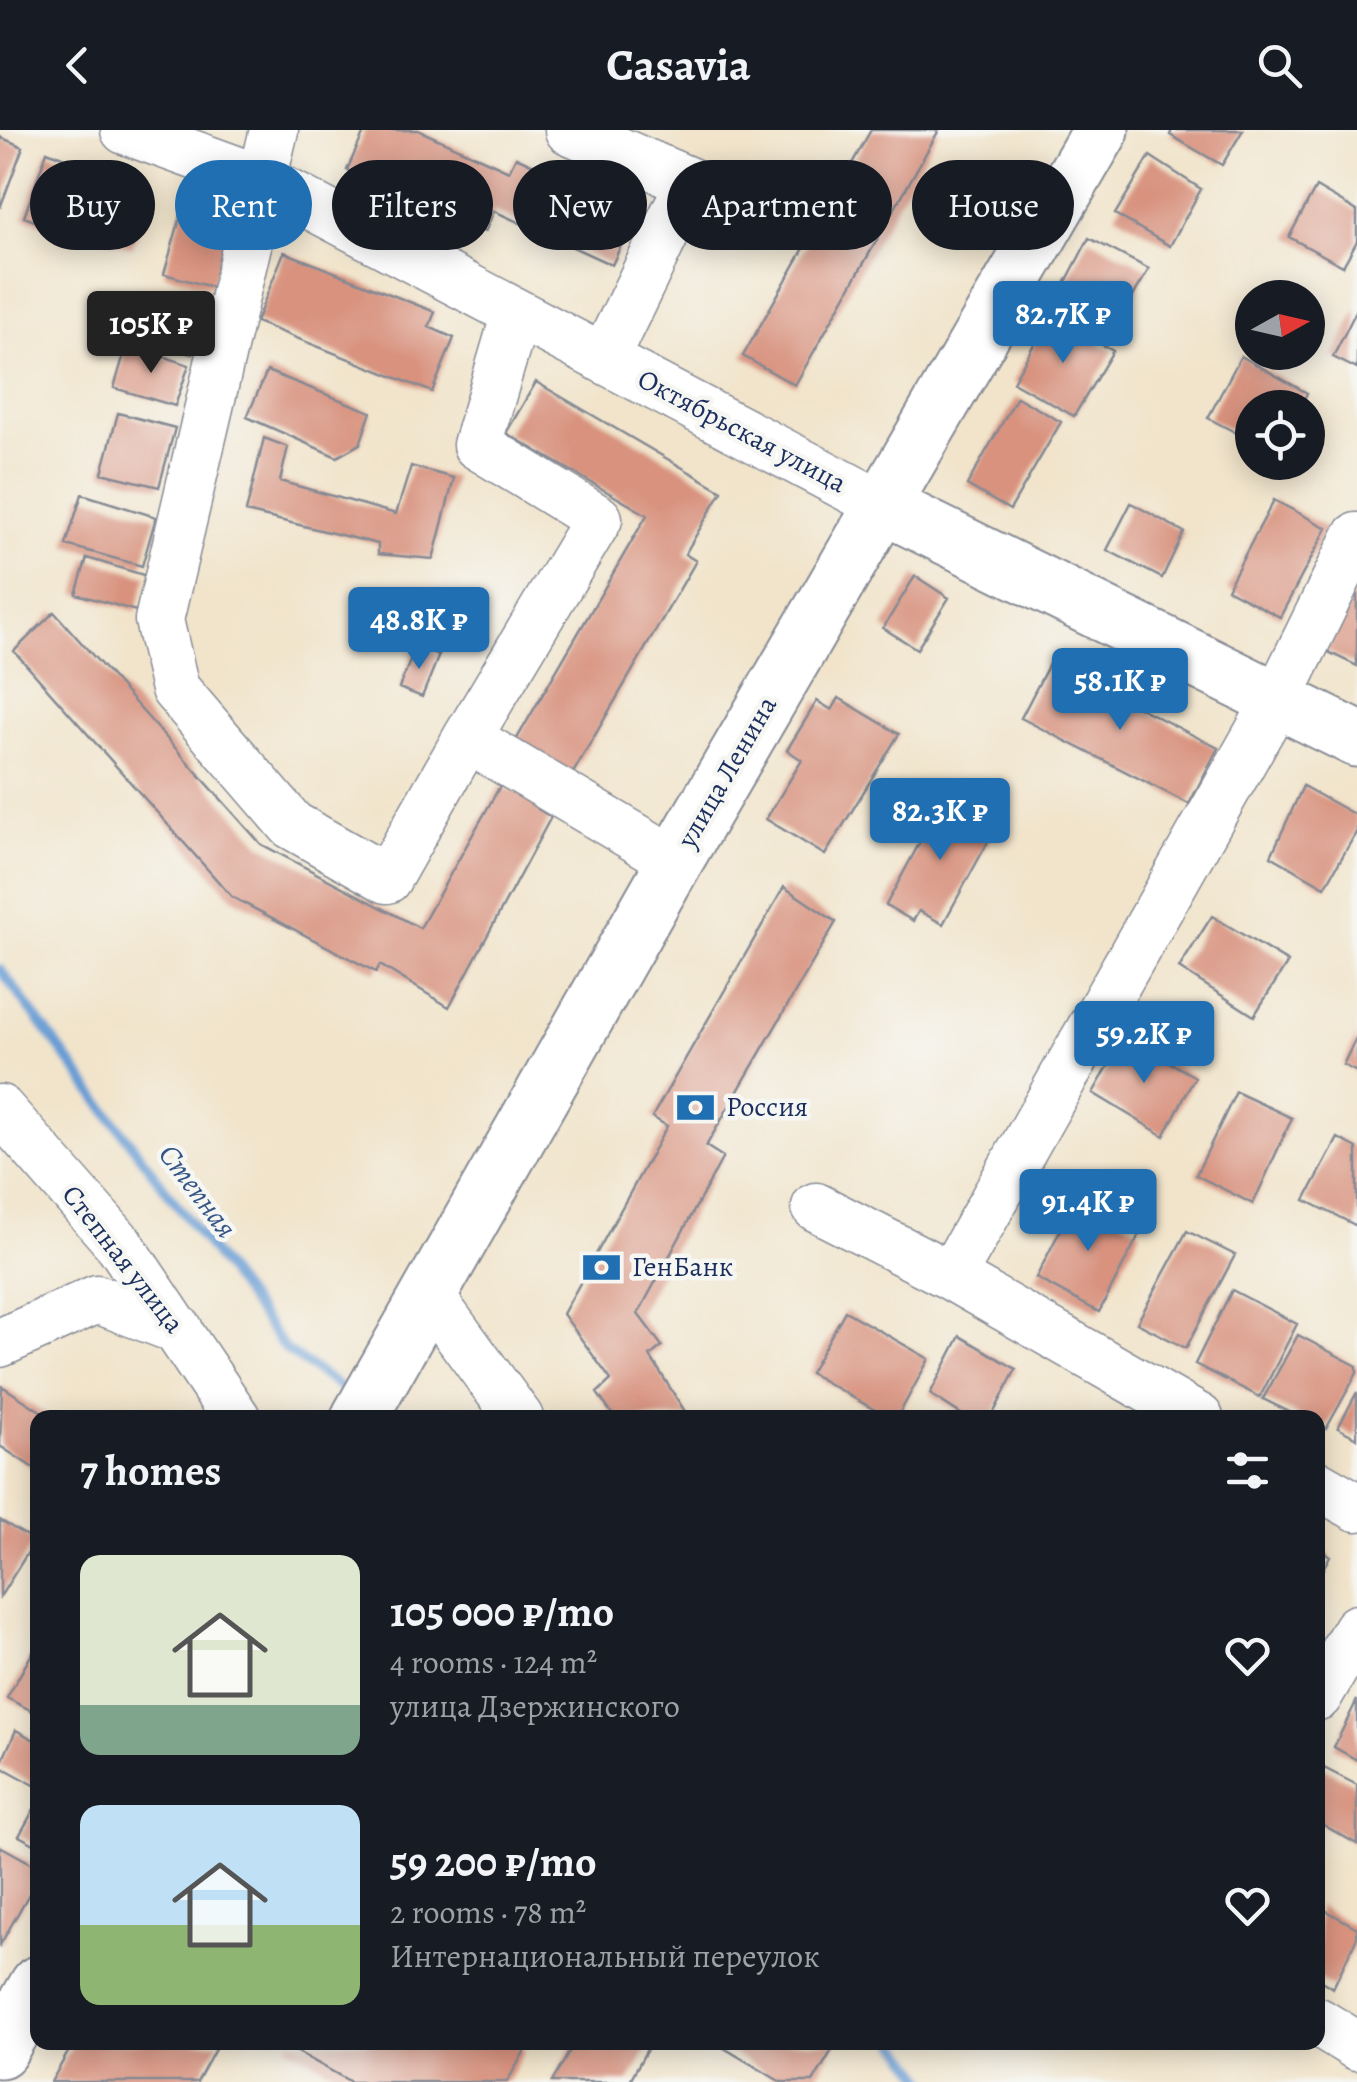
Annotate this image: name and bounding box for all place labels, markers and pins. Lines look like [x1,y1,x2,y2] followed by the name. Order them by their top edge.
[971,281,1155,366] pin: 82.7K ₽
[70,291,232,376] pin: 105K ₽
[327,587,511,672] pin: 48.8K ₽
[1028,648,1212,733] pin: 58.1K ₽
[848,778,1032,863] pin: 82.3K ₽
[1052,1001,1236,1086] pin: 59.2K ₽
[675,1086,717,1128] bank icon: Россия
[726,1088,808,1126] place label: Россия
[996,1169,1180,1254] pin: 91.4K ₽
[581,1246,623,1288] bank icon: ГенБанк
[632,1248,733,1286] place label: ГенБанк

